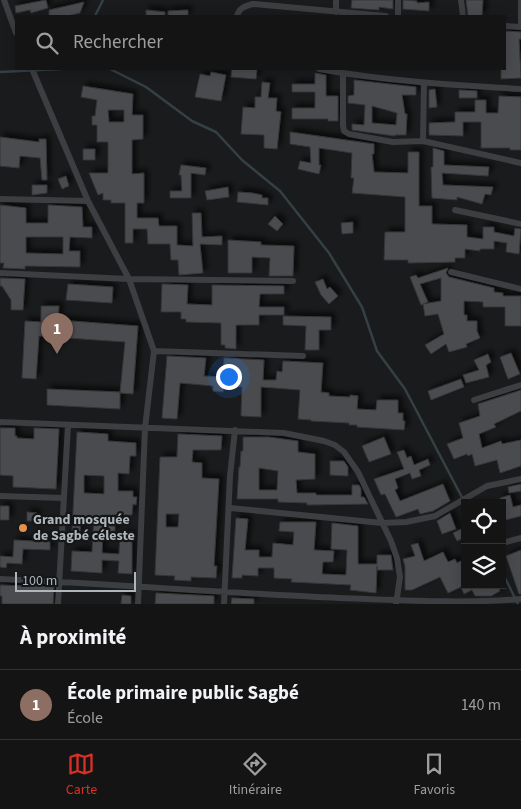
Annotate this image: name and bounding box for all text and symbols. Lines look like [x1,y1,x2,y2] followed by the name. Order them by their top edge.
[15,15,506,70] search box
[33,29,61,57] icon: search
[73,29,163,56] text: Rechercher
[41,313,73,354] pin: 1
[216,364,242,390] your location
[461,499,506,589] map controls
[461,499,506,544] button: locate
[33,510,135,546] place label: Grand mosquée de Sagbé céleste
[17,522,29,534] marker: Grand mosquée de Sagbé céleste
[461,544,506,589] button: layers
[15,569,136,592] scale bar
[22,571,57,591] text: 100 m
[20,622,126,652] text: À proximité
[67,680,299,707] text: École primaire public Sagbé
[32,694,40,716] text: 1
[461,694,501,716] text: 140 m
[67,707,103,729] text: École
[66,750,97,800] tab: Carte
[229,750,282,800] tab: Itinéraire
[413,750,455,800] tab: Favoris

